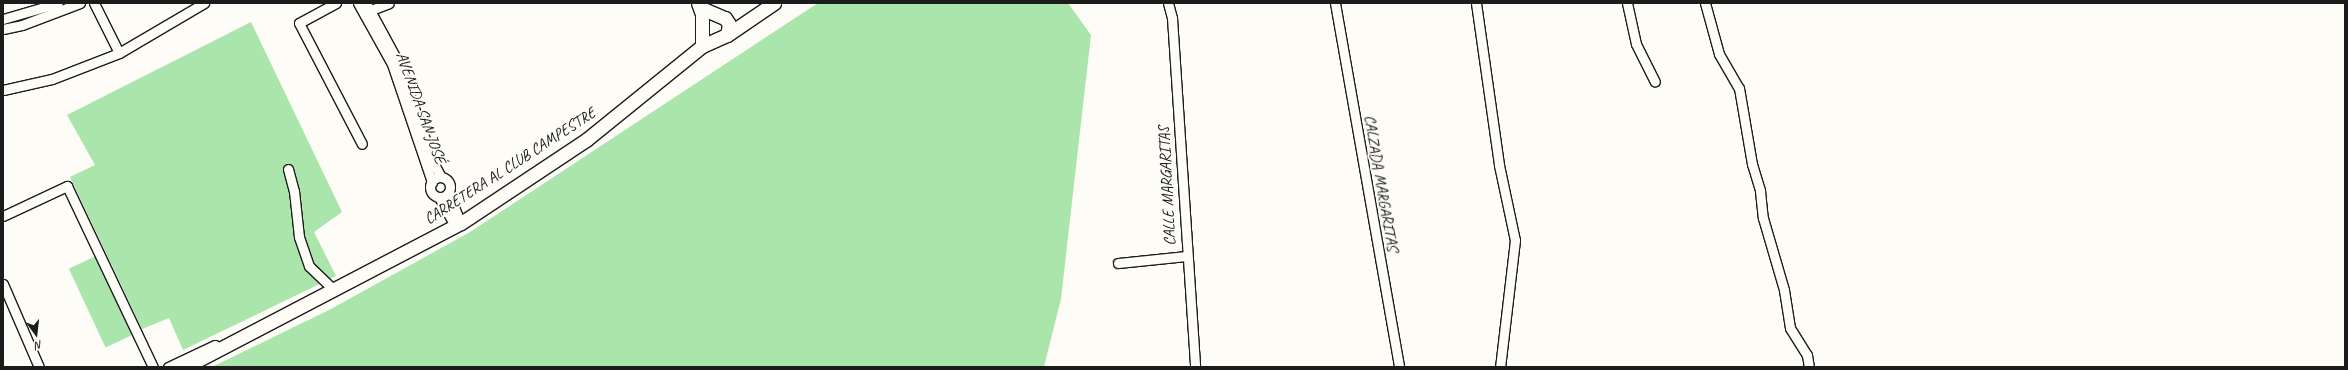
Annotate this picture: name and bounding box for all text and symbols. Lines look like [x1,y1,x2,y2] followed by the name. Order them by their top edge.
[392,50,450,166] street label: AVENIDA SAN JOSÉ
[421,103,599,229] street label: CARRETERA AL CLUB CAMPESTRE
[1359,113,1403,253] street label: CALZADA MARGARITAS
[1154,126,1180,246] street label: CALLE MARGARITAS
[16,314,56,354] north arrow
[34,338,44,353] text: N

